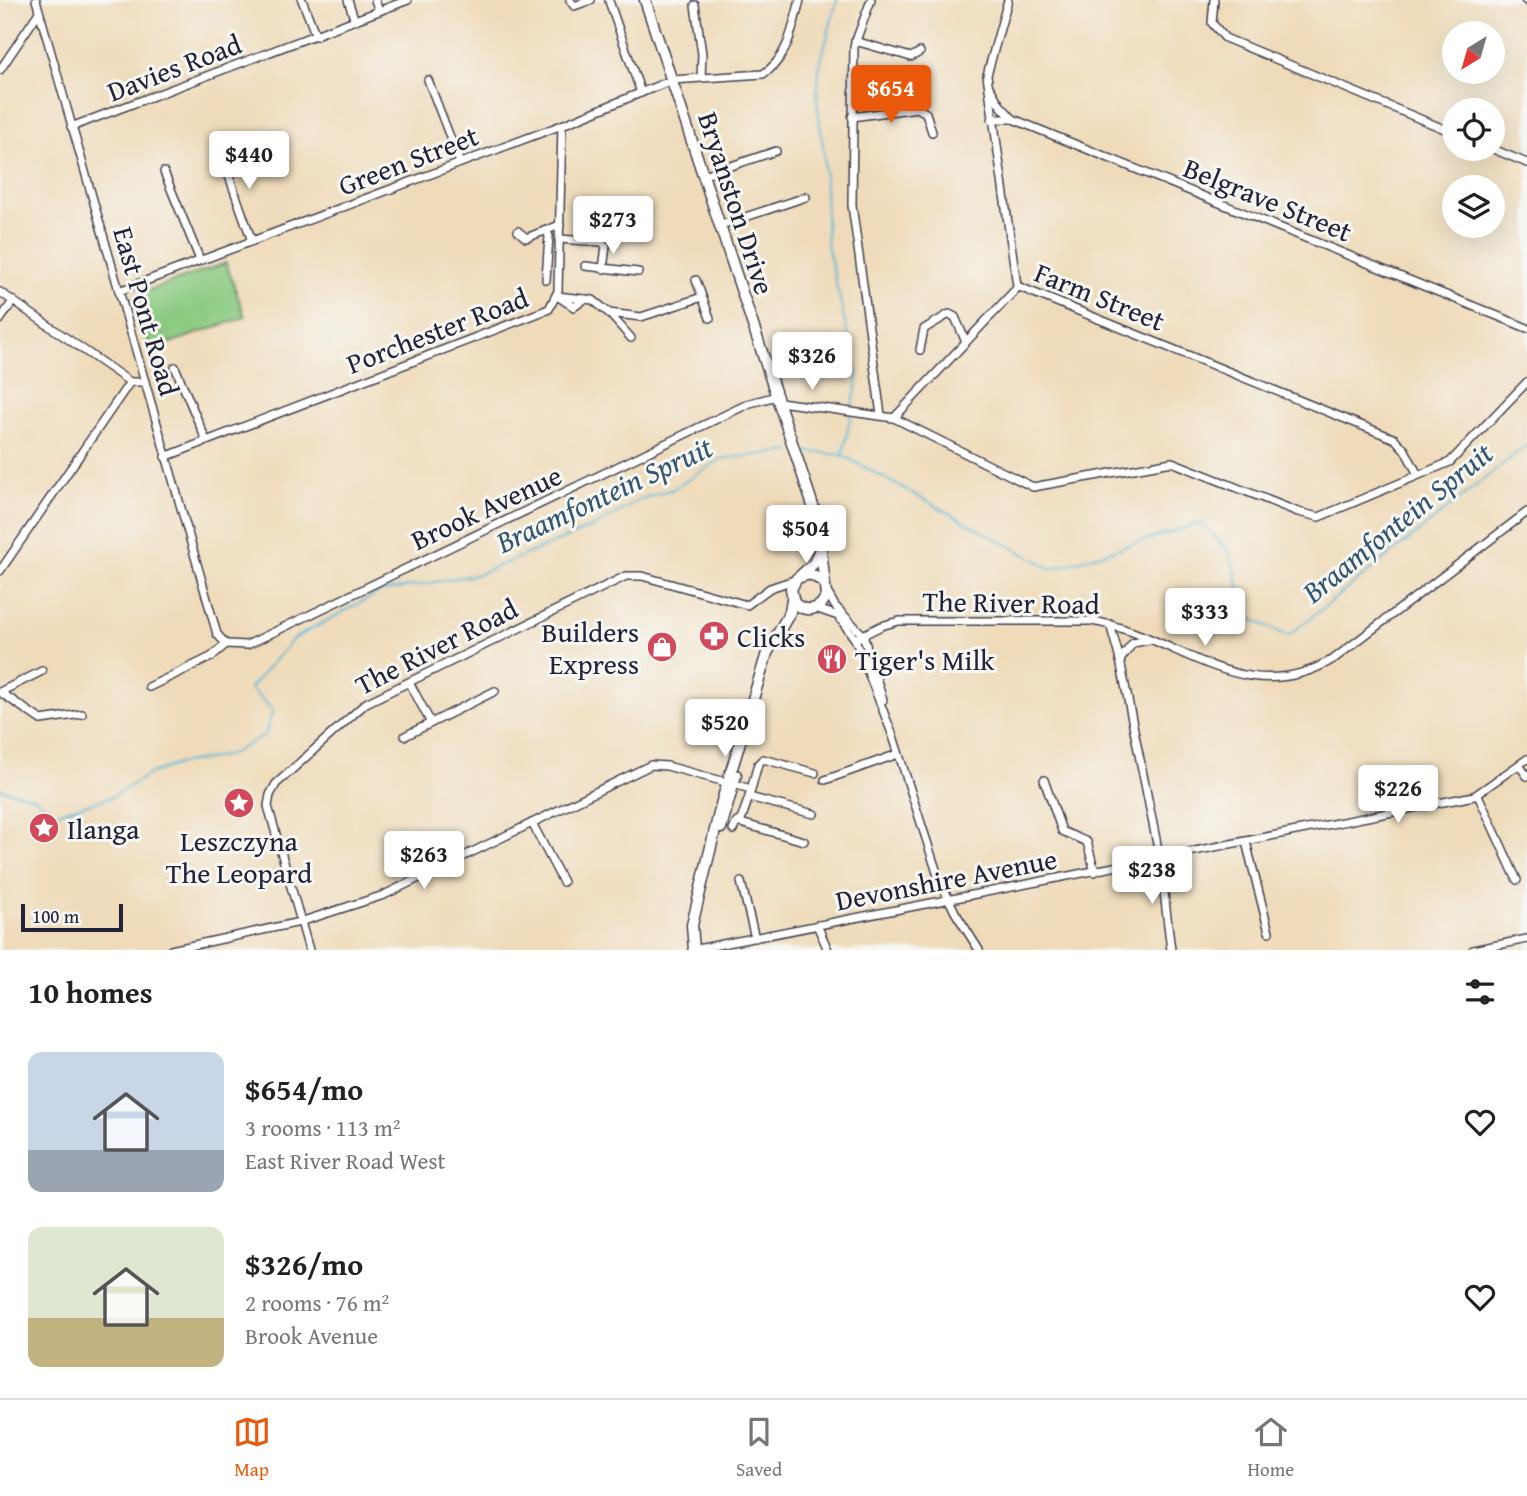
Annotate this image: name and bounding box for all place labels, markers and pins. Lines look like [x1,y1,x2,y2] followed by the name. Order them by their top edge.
[850,66,932,125] pin: $654
[208,132,290,191] pin: $440
[572,196,654,256] pin: $273
[771,332,853,392] pin: $326
[765,505,847,565] pin: $504
[1164,588,1246,648] pin: $333
[542,611,639,684] place label: Builders Express
[737,616,805,657] place label: Clicks
[697,619,731,653] pharmacy icon: Clicks
[645,630,679,664] shop icon: Builders Express
[855,639,995,680] place label: Tiger's Milk
[815,642,849,676] restaurant icon: Tiger's Milk
[684,700,766,759] pin: $520
[1357,766,1439,825] pin: $226
[222,786,256,820] place icon: Leszczyna The Leopard
[67,808,140,849] place label: Ilanga
[27,811,61,845] place icon: Ilanga
[166,820,312,893] place label: Leszczyna The Leopard
[383,832,465,891] pin: $263
[1111,846,1193,906] pin: $238

